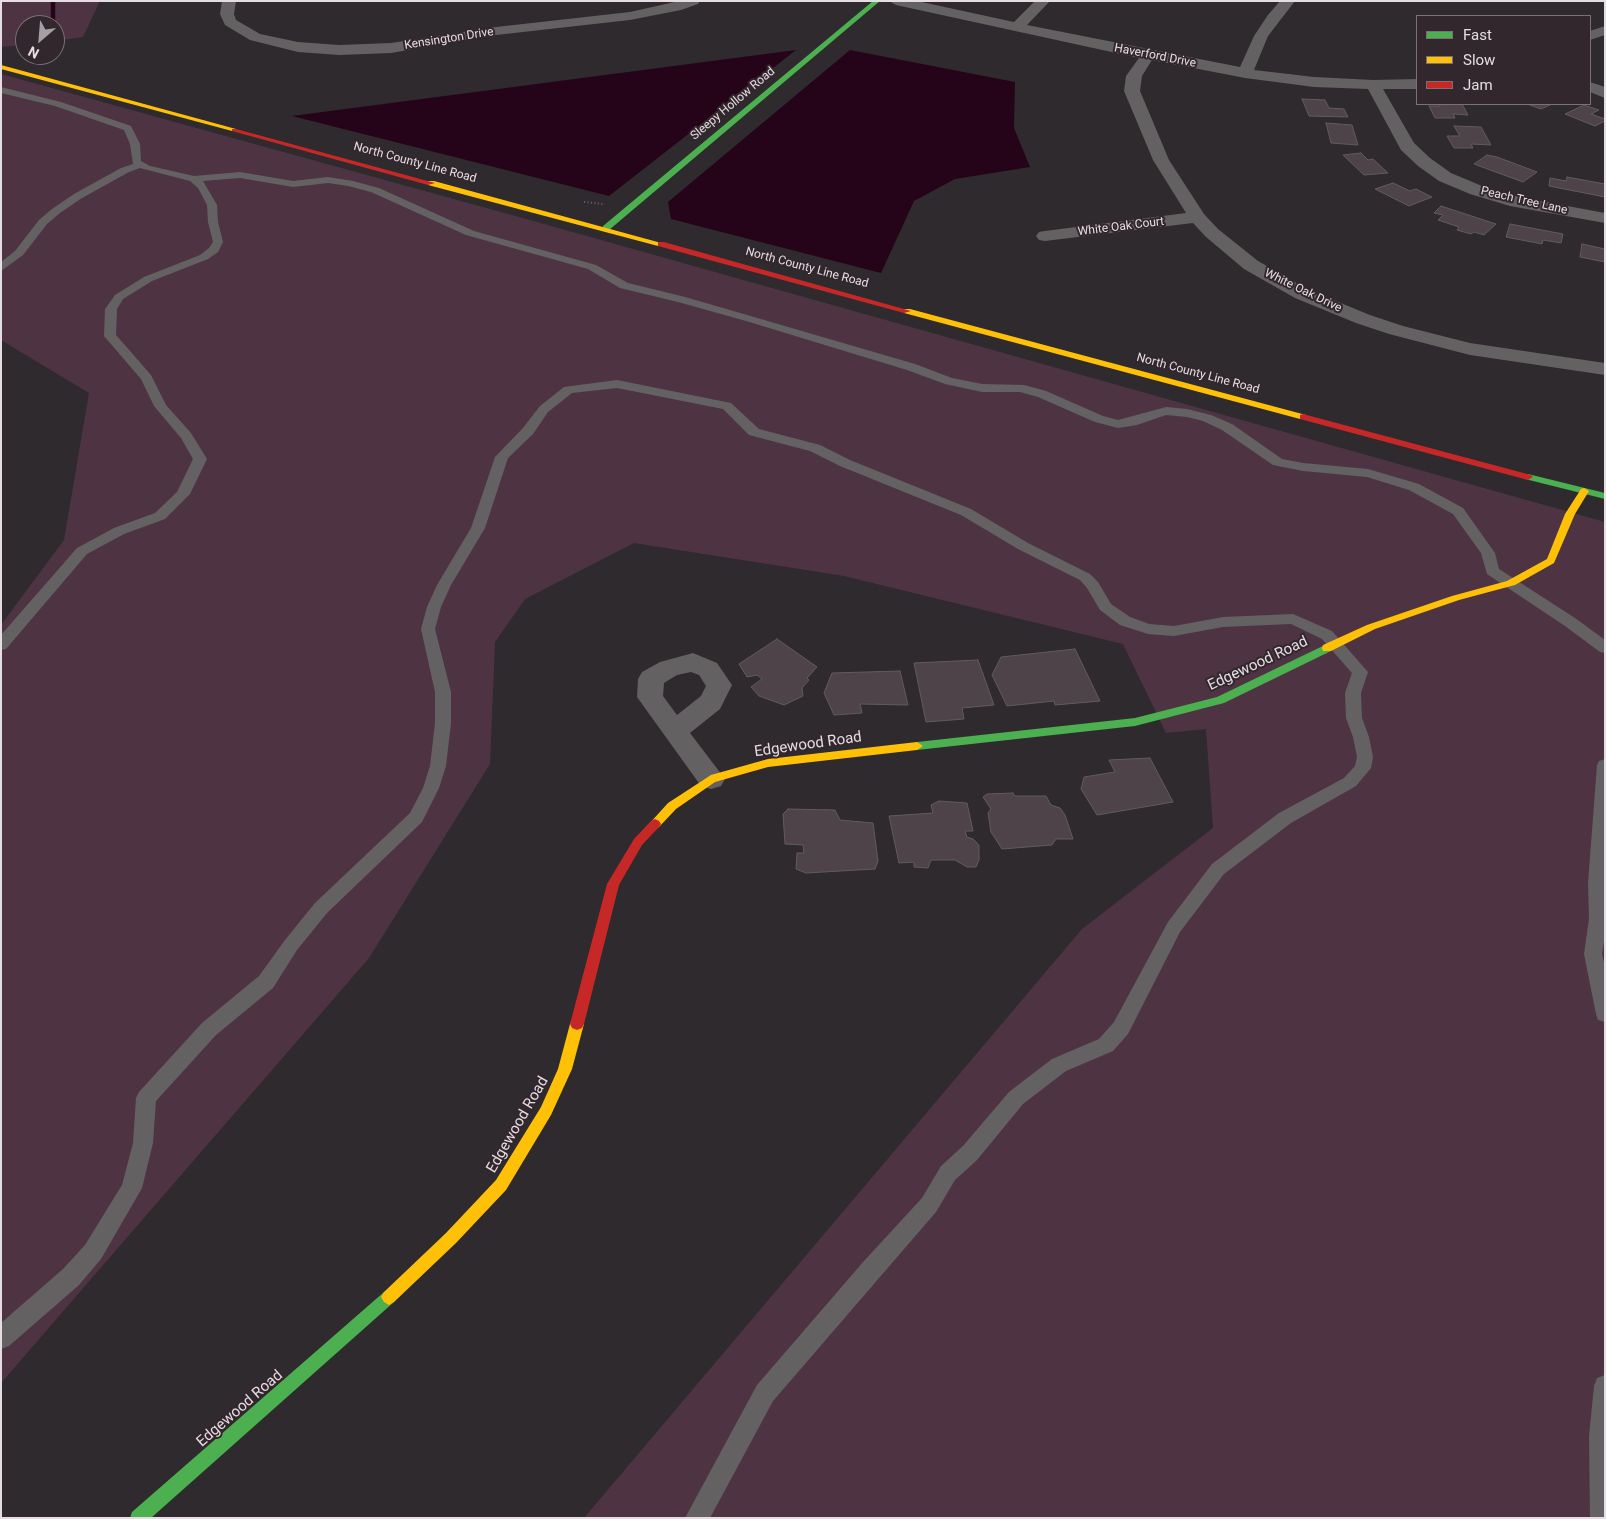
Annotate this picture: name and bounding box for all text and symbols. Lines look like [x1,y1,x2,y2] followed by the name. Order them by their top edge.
[15,15,65,65] north arrow
[1416,15,1591,105] legend
[403,25,495,53] street label: Kensington Drive
[1463,26,1492,44] text: Fast
[1113,41,1197,71] street label: Haverford Drive
[26,43,42,62] text: N
[1463,51,1495,69] text: Slow
[688,65,778,143] street label: Sleepy Hollow Road
[1463,76,1493,94] text: Jam
[352,140,478,186] street label: North County Line Road
[1479,184,1569,218] street label: Peach Tree Lane
[1077,215,1165,239] street label: White Oak Court
[744,245,870,291] street label: North County Line Road
[1262,266,1344,316] street label: White Oak Drive
[1135,351,1261,397] street label: North County Line Road
[1205,633,1311,695] street label: Edgewood Road
[753,729,863,761] street label: Edgewood Road
[483,1074,553,1176] street label: Edgewood Road
[193,1367,287,1451] street label: Edgewood Road

